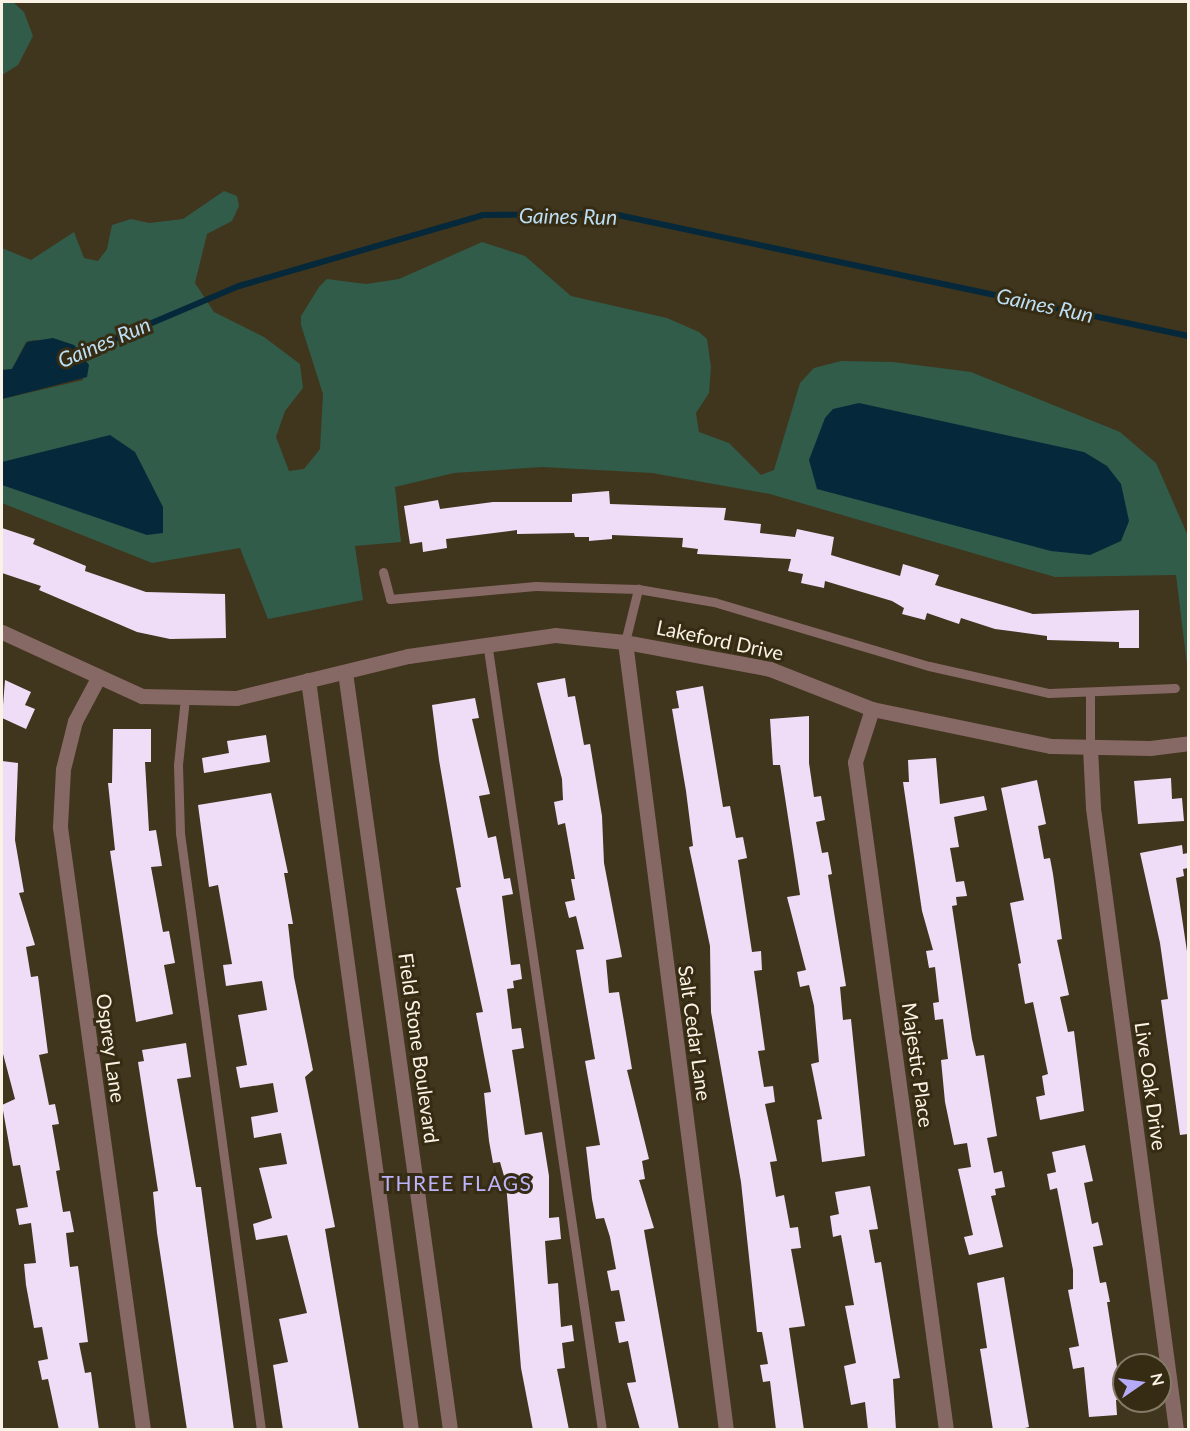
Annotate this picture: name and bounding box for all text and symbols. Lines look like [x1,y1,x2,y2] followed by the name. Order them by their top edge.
[519,203,617,229] water label: Gaines Run
[994,282,1096,328] water label: Gaines Run
[54,311,154,373] water label: Gaines Run
[654,615,786,665] street label: Lakeford Drive
[394,951,444,1145] street label: Field Stone Boulevard
[674,964,716,1102] street label: Salt Cedar Lane
[91,992,131,1104] street label: Osprey Lane
[897,1001,939,1129] street label: Majestic Place
[1130,1020,1172,1152] street label: Live Oak Drive
[382,1170,532,1196] district label: THREE FLAGS
[1112,1353,1172,1413] north arrow
[1147,1371,1169,1387] text: N

